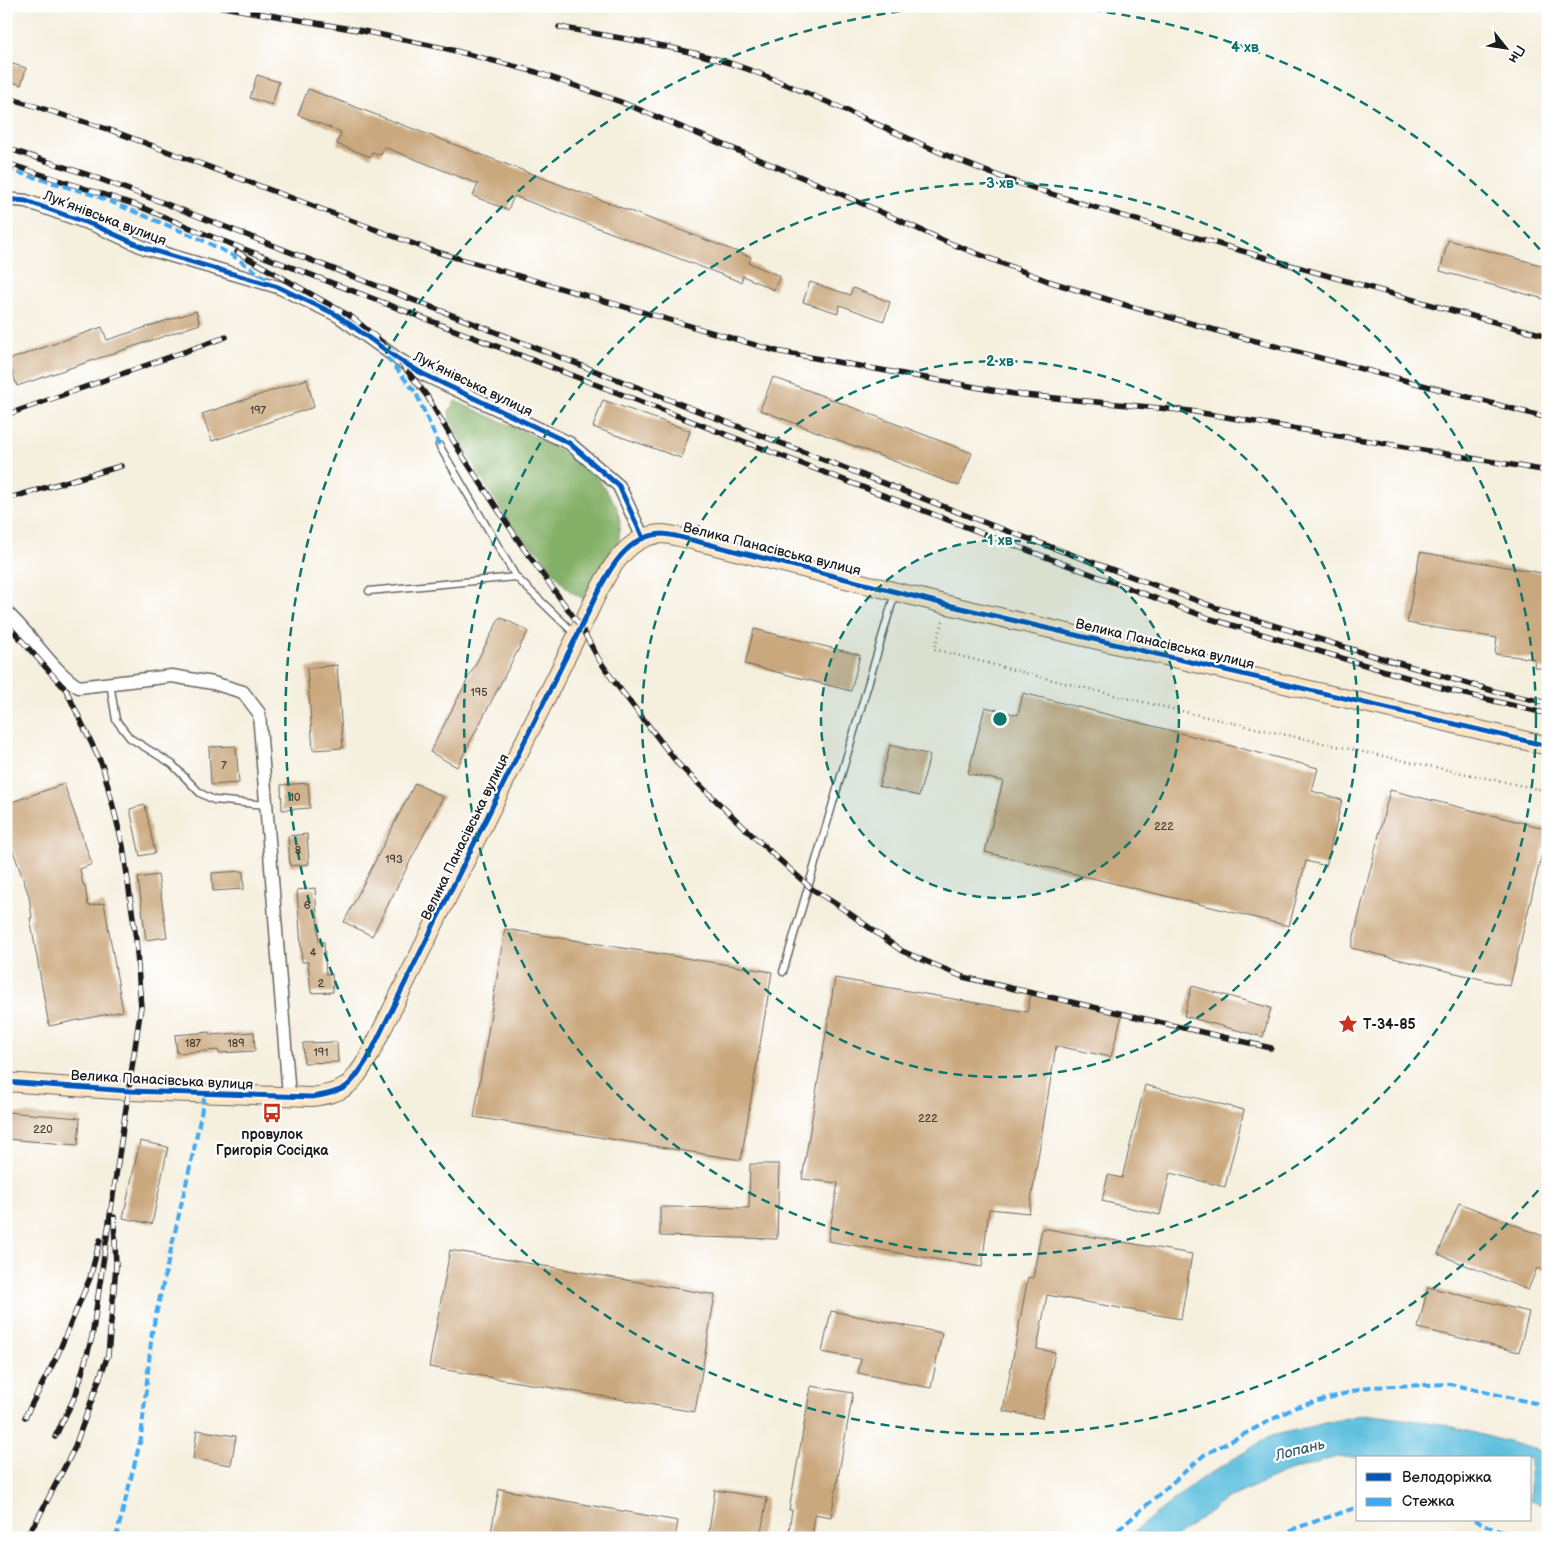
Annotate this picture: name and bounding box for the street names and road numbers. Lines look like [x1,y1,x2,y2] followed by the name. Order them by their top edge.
[40,186,169,249] street label: Лук’янівська вулиця
[410,347,536,420] street label: Лук’янівська вулиця
[681,519,863,579] street label: Велика Панасівська вулиця
[1074,615,1256,673] street label: Велика Панасівська вулиця
[417,751,513,923] street label: Велика Панасівська вулиця
[70,1067,254,1093] street label: Велика Панасівська вулиця

